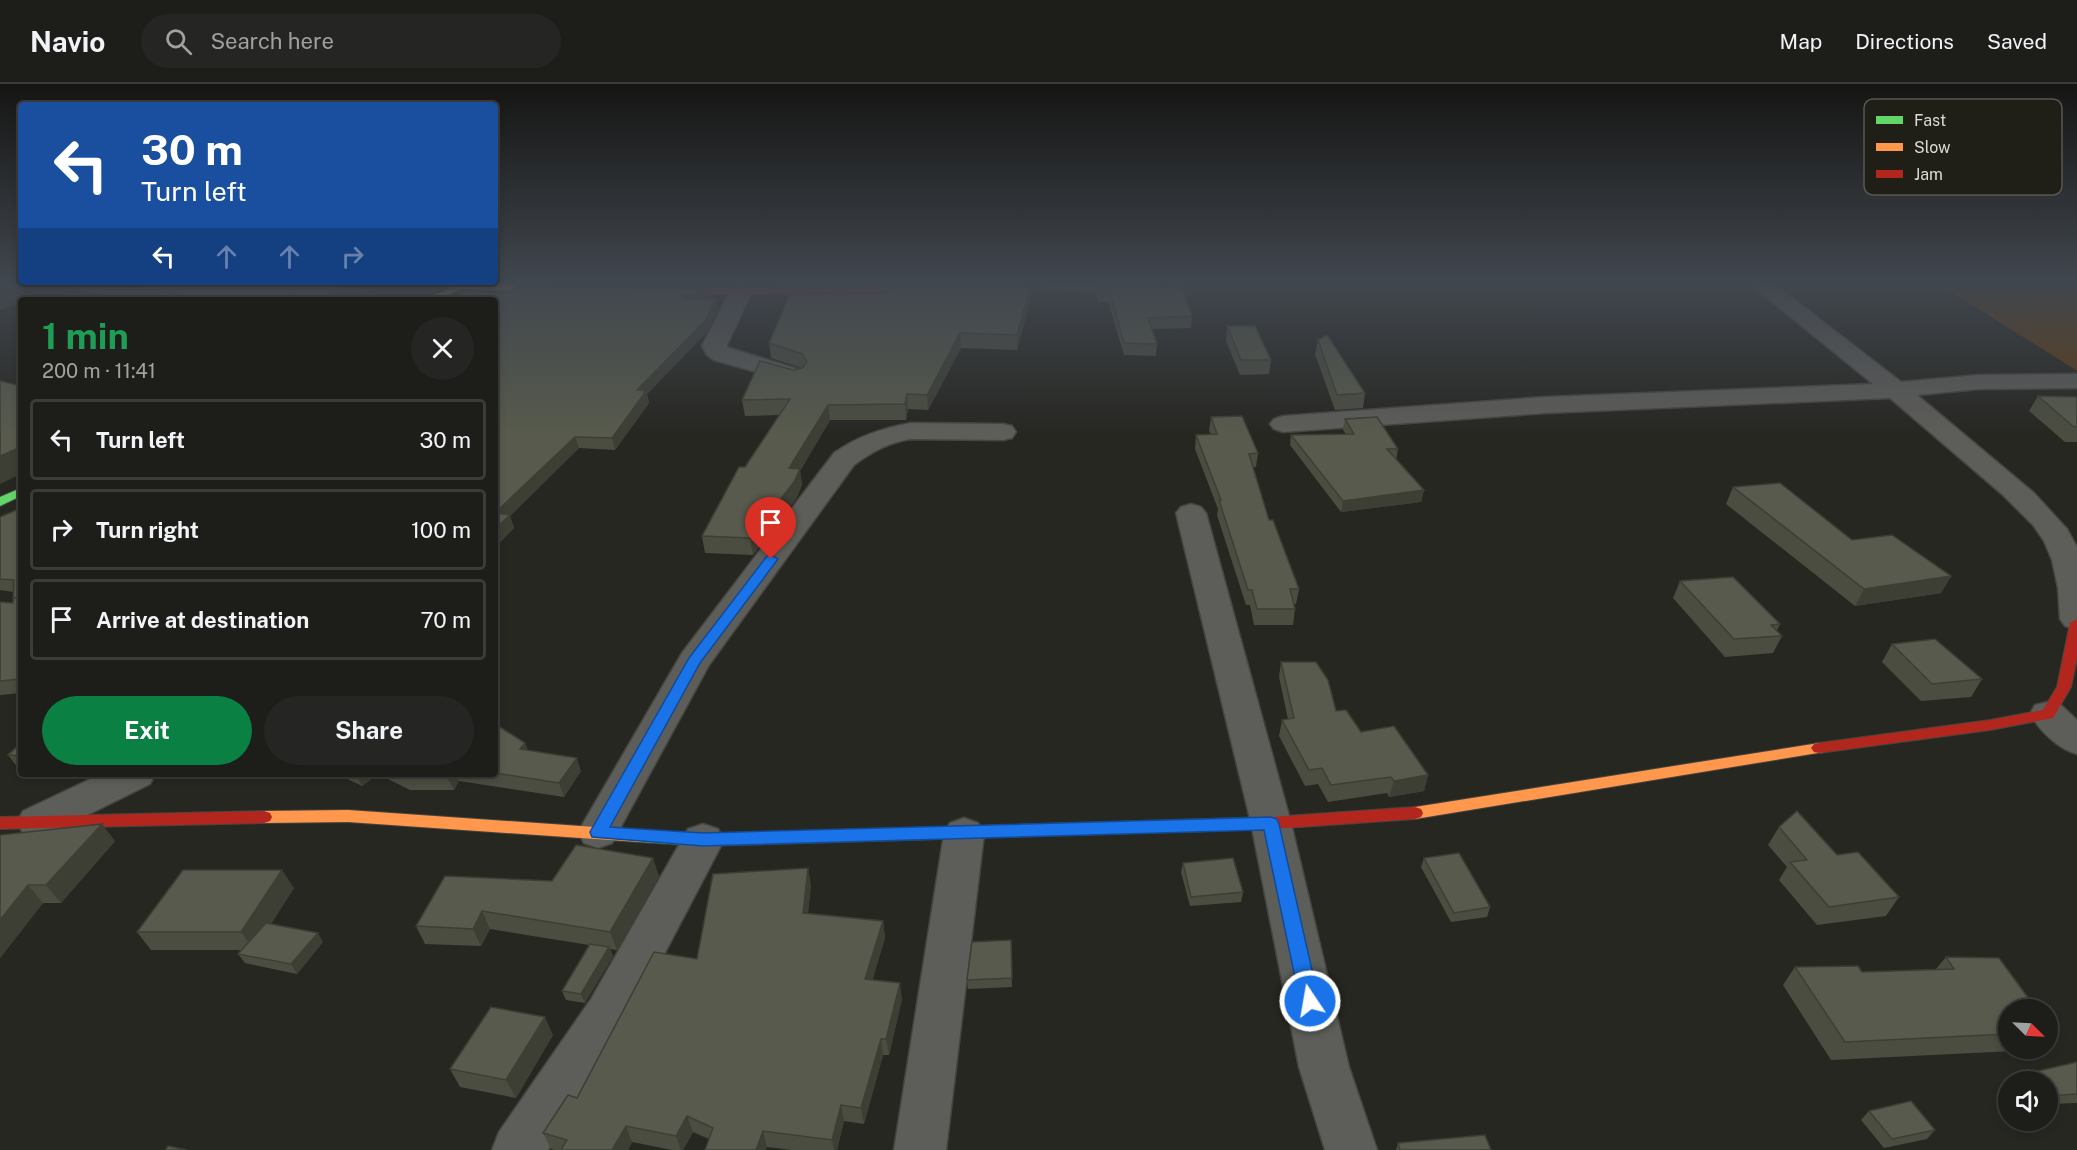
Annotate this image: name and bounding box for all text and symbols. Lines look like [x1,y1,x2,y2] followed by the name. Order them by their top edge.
[141,14,561,68] search box
[30,25,105,58] text: Navio
[162,25,195,58] icon: search
[210,28,334,54] text: Search here
[1780,29,1822,54] text: Map
[1855,29,1954,54] text: Directions
[1987,29,2047,54] text: Saved
[1864,99,2062,195] legend
[1914,111,1946,130] text: Fast
[141,125,243,174] text: 30 m
[42,126,120,204] icon: left
[1914,138,1951,157] text: Slow
[1914,165,1943,184] text: Jam
[141,175,247,207] text: Turn left
[147,240,180,273] icon: left
[210,240,243,273] icon: ahead
[273,240,306,273] icon: ahead
[336,240,369,273] icon: right
[42,315,129,357] text: 1 min
[411,317,474,380] button: close
[42,359,156,383] text: 200 m · 11:41
[45,423,78,456] icon: left
[96,427,185,453] text: Turn left
[419,427,471,453] text: 30 m
[745,497,796,559] pin
[754,506,787,539] icon: arrive
[45,513,78,546] icon: right
[96,517,199,543] text: Turn right
[411,517,471,543] text: 100 m
[45,603,78,636] icon: arrive
[96,607,309,633] text: Arrive at destination
[420,607,471,633] text: 70 m
[42,696,252,765] button: Exit
[264,696,474,765] button: Share
[1278,969,1342,1033] position arrow
[1998,999,2058,1059] north arrow
[1998,999,2058,1131] map controls
[1998,1071,2058,1131] button: sound

